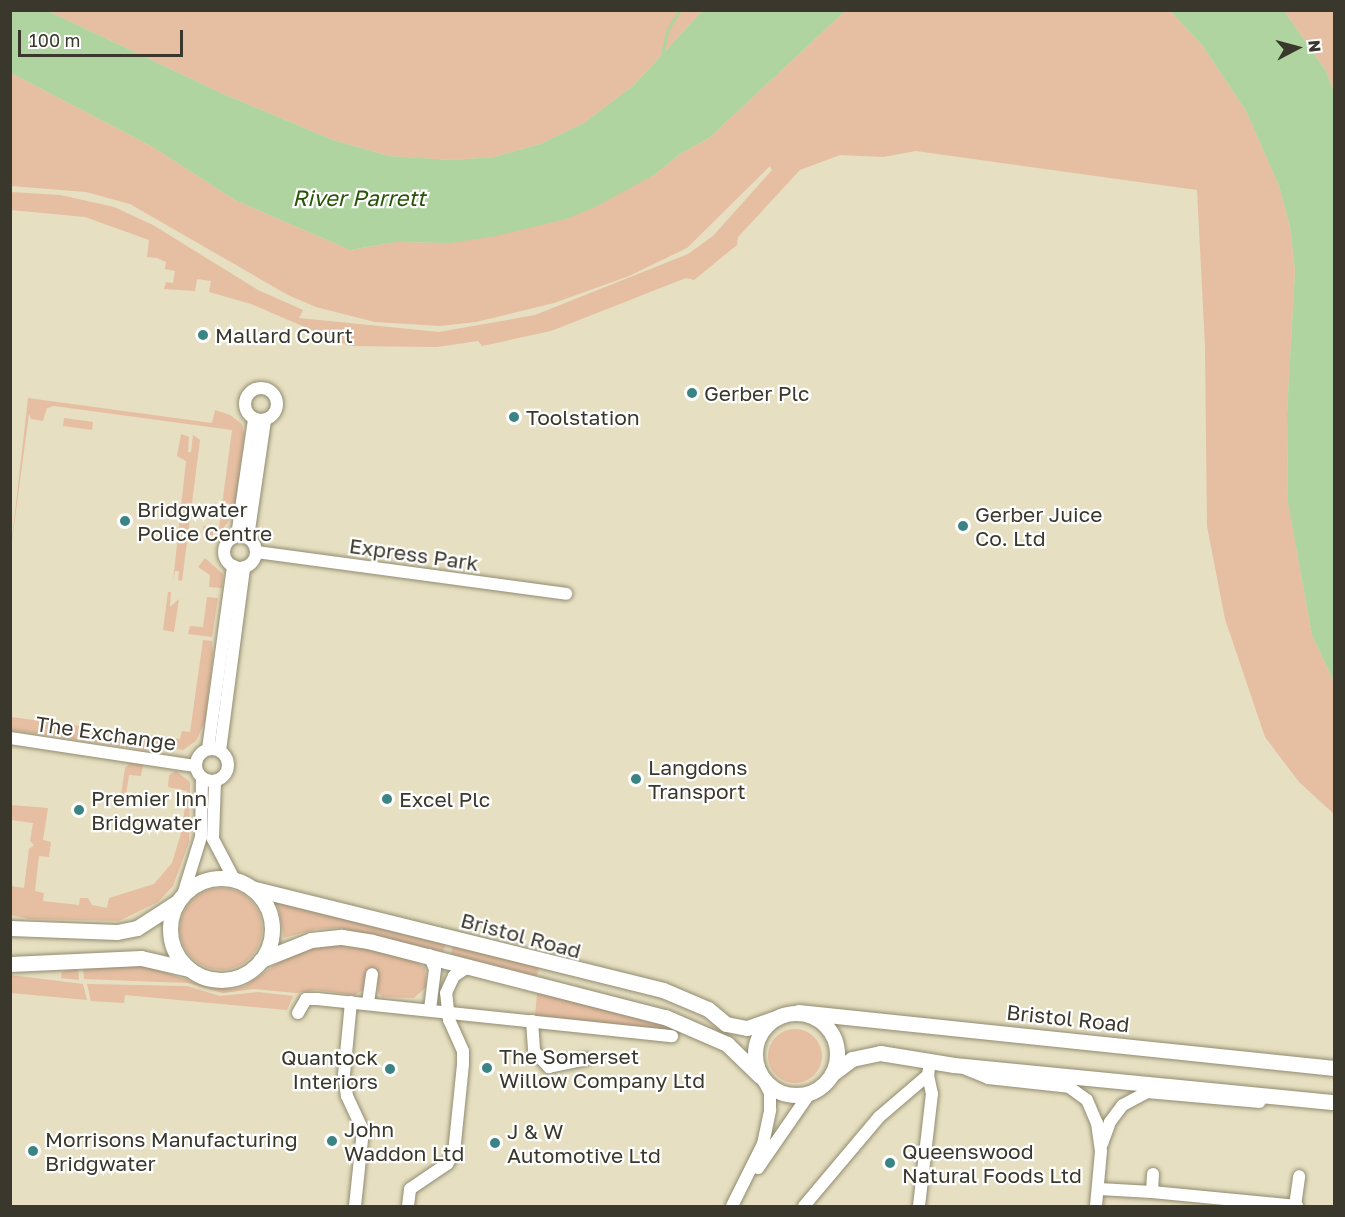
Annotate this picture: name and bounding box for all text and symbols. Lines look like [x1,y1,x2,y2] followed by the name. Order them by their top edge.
[21,18,186,56] scale bar
[1267,18,1327,78] north arrow
[29,29,80,51] text: 100 m
[1304,39,1325,53] text: N
[292,185,426,211] water label: River Parrett
[215,322,353,348] place label: Mallard Court
[196,328,210,342] marker: Mallard Court
[704,380,809,406] place label: Gerber Plc
[685,386,699,400] marker: Gerber Plc
[526,404,640,430] place label: Toolstation
[507,410,521,424] marker: Toolstation
[137,496,272,546] place label: Bridgwater Police Centre
[975,501,1102,551] place label: Gerber Juice Co. Ltd
[118,514,132,528] marker: Bridgwater Police Centre
[956,519,970,533] marker: Gerber Juice Co. Ltd
[348,532,480,576] street label: Express Park
[34,711,178,755] street label: The Exchange
[648,754,747,804] place label: Langdons Transport
[629,772,643,786] marker: Langdons Transport
[91,785,207,835] place label: Premier Inn Bridgwater
[399,786,490,812] place label: Excel Plc
[380,792,394,806] marker: Excel Plc
[72,803,86,817] marker: Premier Inn Bridgwater
[458,907,584,963] street label: Bristol Road
[1005,999,1131,1037] street label: Bristol Road
[499,1043,705,1093] place label: The Somerset Willow Company Ltd
[281,1044,378,1094] place label: Quantock Interiors
[480,1061,494,1075] marker: The Somerset Willow Company Ltd
[383,1062,397,1076] marker: Quantock Interiors
[344,1116,464,1166] place label: John Waddon Ltd
[507,1118,661,1168] place label: J & W Automotive Ltd
[45,1126,298,1176] place label: Morrisons Manufacturing Bridgwater
[325,1134,339,1148] marker: John Waddon Ltd
[488,1136,502,1150] marker: J & W Automotive Ltd
[902,1138,1082,1188] place label: Queenswood Natural Foods Ltd
[26,1144,40,1158] marker: Morrisons Manufacturing Bridgwater
[883,1156,897,1170] marker: Queenswood Natural Foods Ltd

